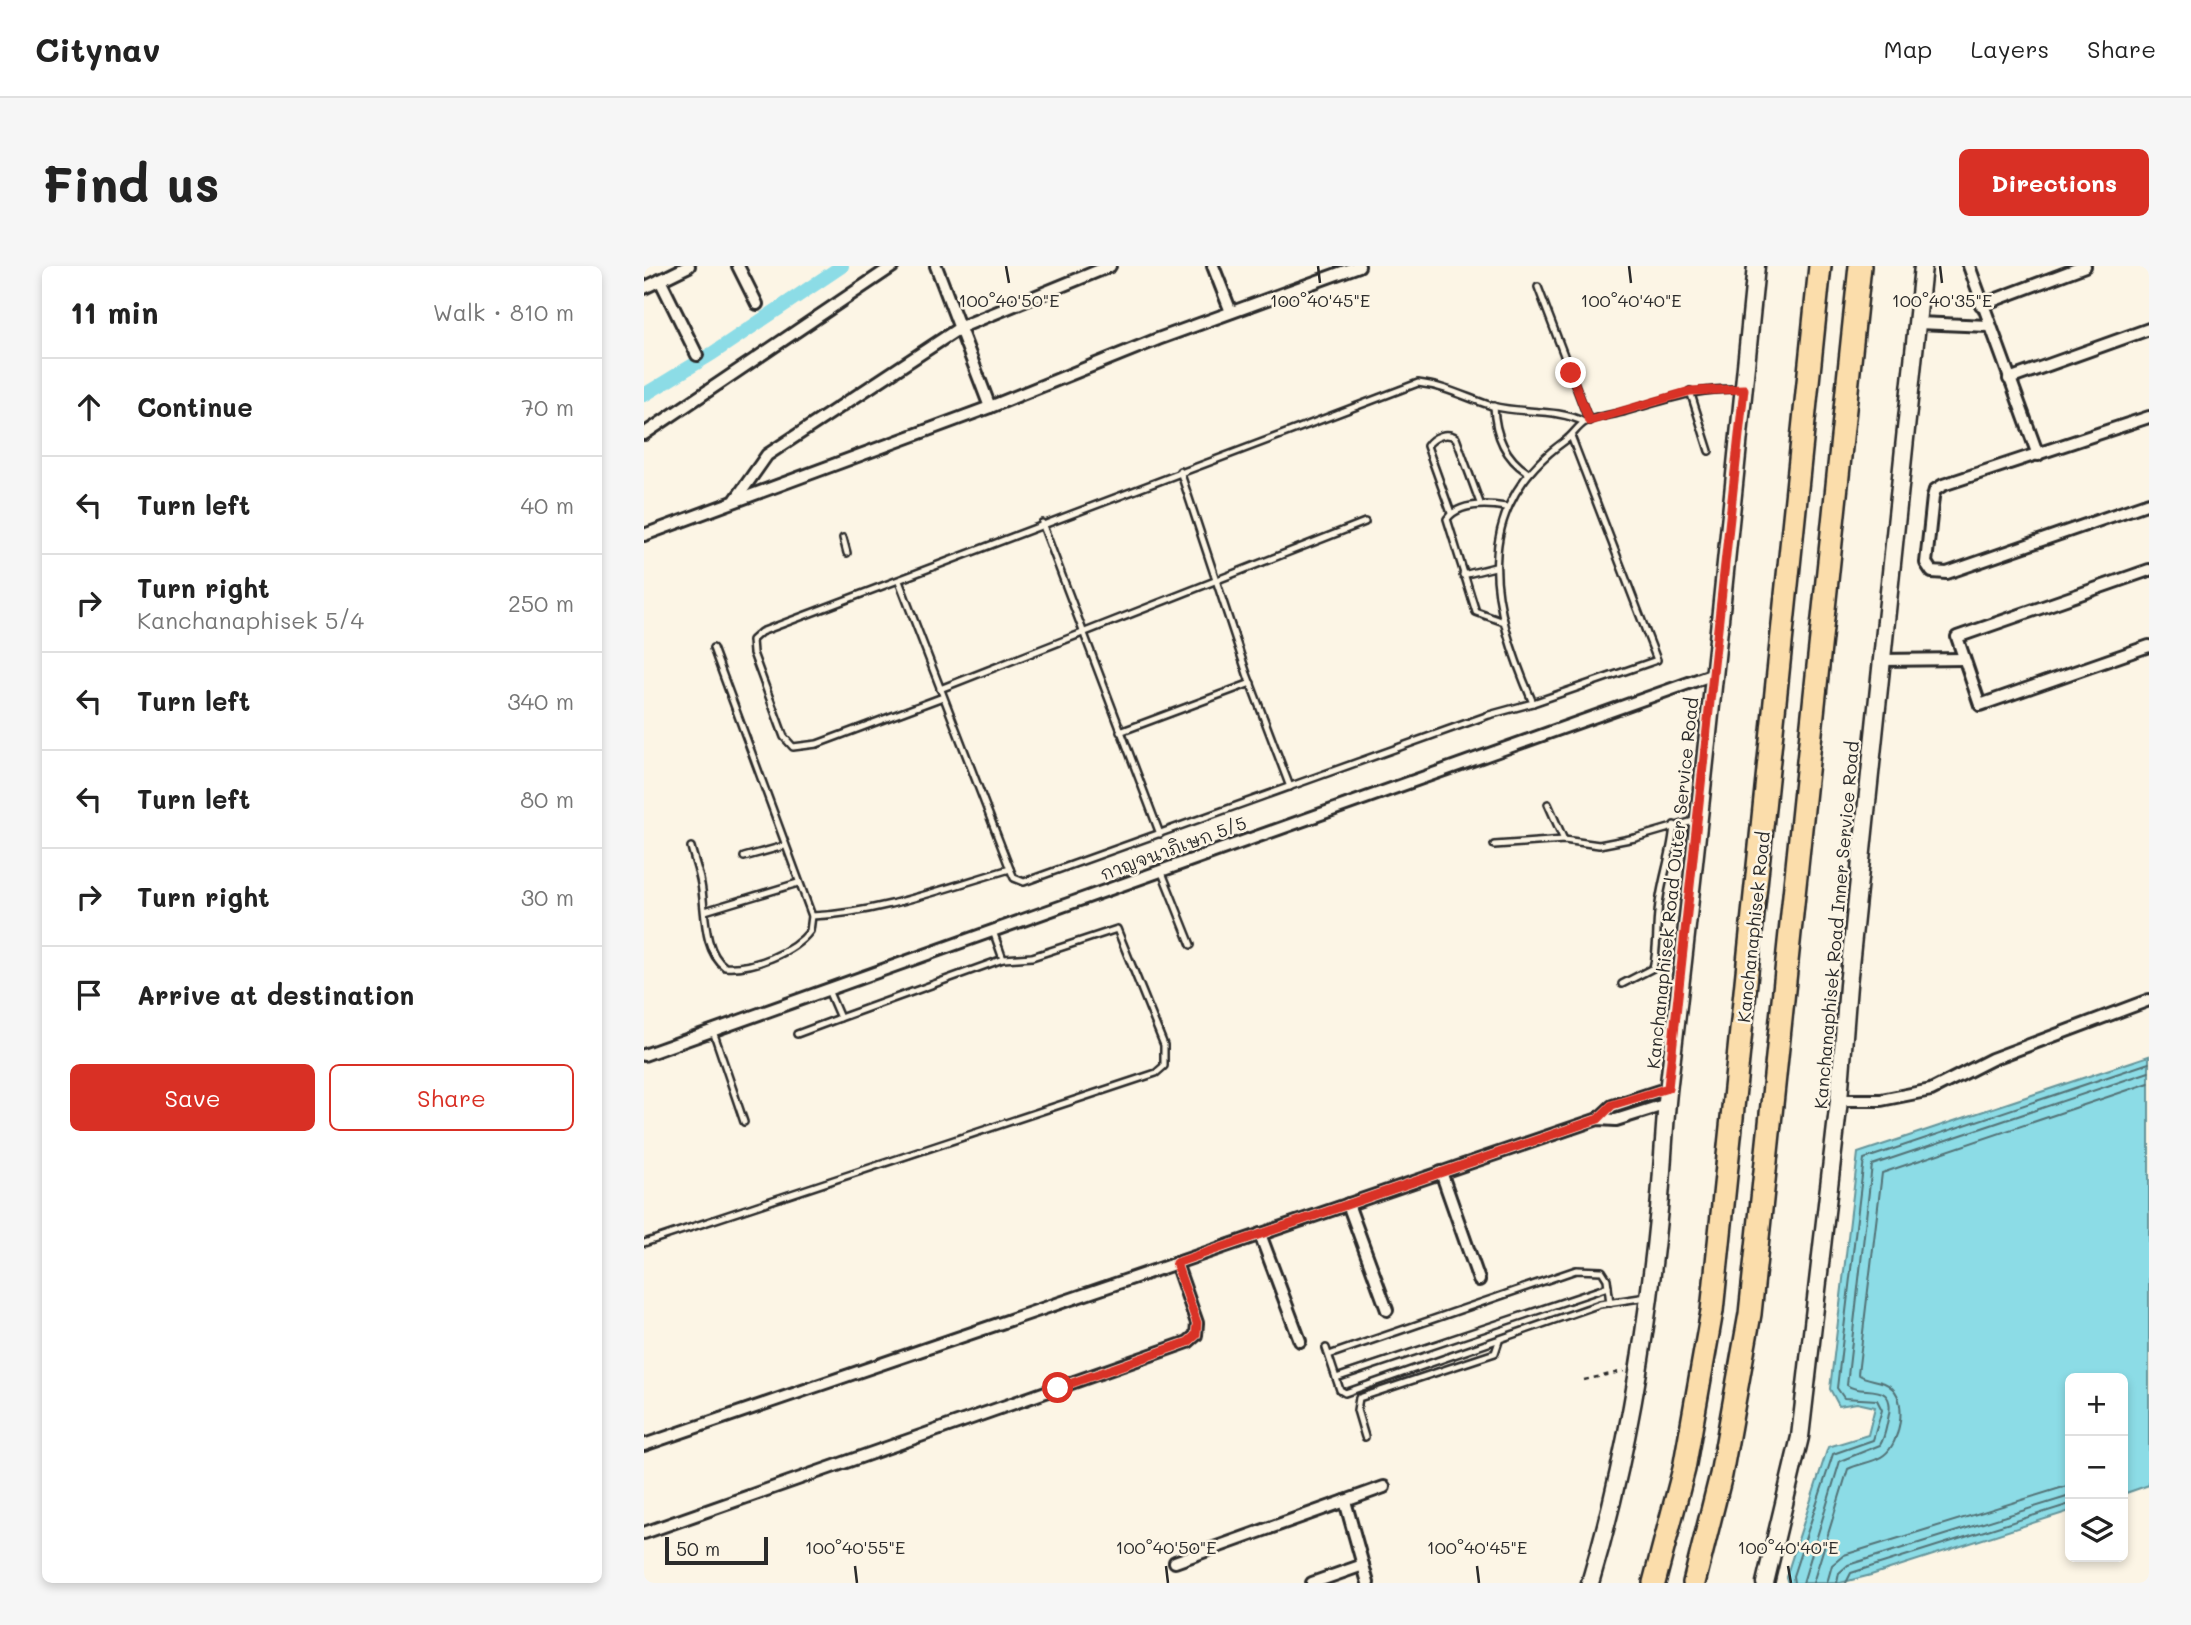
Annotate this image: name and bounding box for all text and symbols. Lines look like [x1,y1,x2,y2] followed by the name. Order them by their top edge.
[35,27,160,70] text: Citynav
[1884,33,1932,64] text: Map
[1970,33,2049,64] text: Layers
[2087,33,2156,64] text: Share
[1959,149,2149,216] button: Directions
[42,151,220,214] text: Find us
[958,288,1060,312] text: 100°40'50"E
[1270,288,1370,312] text: 100°40'45"E
[1580,288,1682,312] text: 100°40'40"E
[1892,288,1992,312] text: 100°40'35"E
[70,292,159,332] text: 11 min
[433,297,574,327] text: Walk · 810 m
[1555,357,1586,388] route end
[70,388,108,426] icon: ahead
[137,390,253,424] text: Continue
[521,392,574,422] text: 70 m
[70,486,108,524] icon: left
[137,488,250,522] text: Turn left
[521,490,574,520] text: 40 m
[137,571,270,605] text: Turn right
[70,584,108,622] icon: right
[508,588,574,618] text: 250 m
[137,605,364,635] text: Kanchanaphisek 5/4
[70,682,108,720] icon: left
[137,684,250,718] text: Turn left
[507,686,574,716] text: 340 m
[1641,696,1703,1070] street label: Kanchanaphisek Road Outer Service Road
[1808,740,1864,1110] street label: Kanchanaphisek Road Inner Service Road
[70,780,108,818] icon: left
[137,782,250,816] text: Turn left
[520,784,574,814] text: 80 m
[1096,810,1250,886] street label: กาญจนาภิเษก 5/5
[1731,830,1775,1024] street label: Kanchanaphisek Road
[70,878,108,916] icon: right
[137,880,270,914] text: Turn right
[521,882,574,912] text: 30 m
[70,976,108,1014] icon: arrive
[137,978,414,1012] text: Arrive at destination
[70,1064,315,1131] button: Save
[329,1064,574,1131] button: Share
[1042,1372,1073,1403] route start
[2065,1373,2128,1562] map controls
[2065,1373,2128,1436] button: +
[2065,1436,2128,1499] button: −
[2065,1499,2128,1562] button: layers
[665,1534,768,1566] scale bar
[805,1535,905,1559] text: 100°40'55"E
[1115,1535,1217,1559] text: 100°40'50"E
[1427,1535,1527,1559] text: 100°40'45"E
[1737,1535,1839,1559] text: 100°40'40"E
[676,1536,720,1561] text: 50 m

